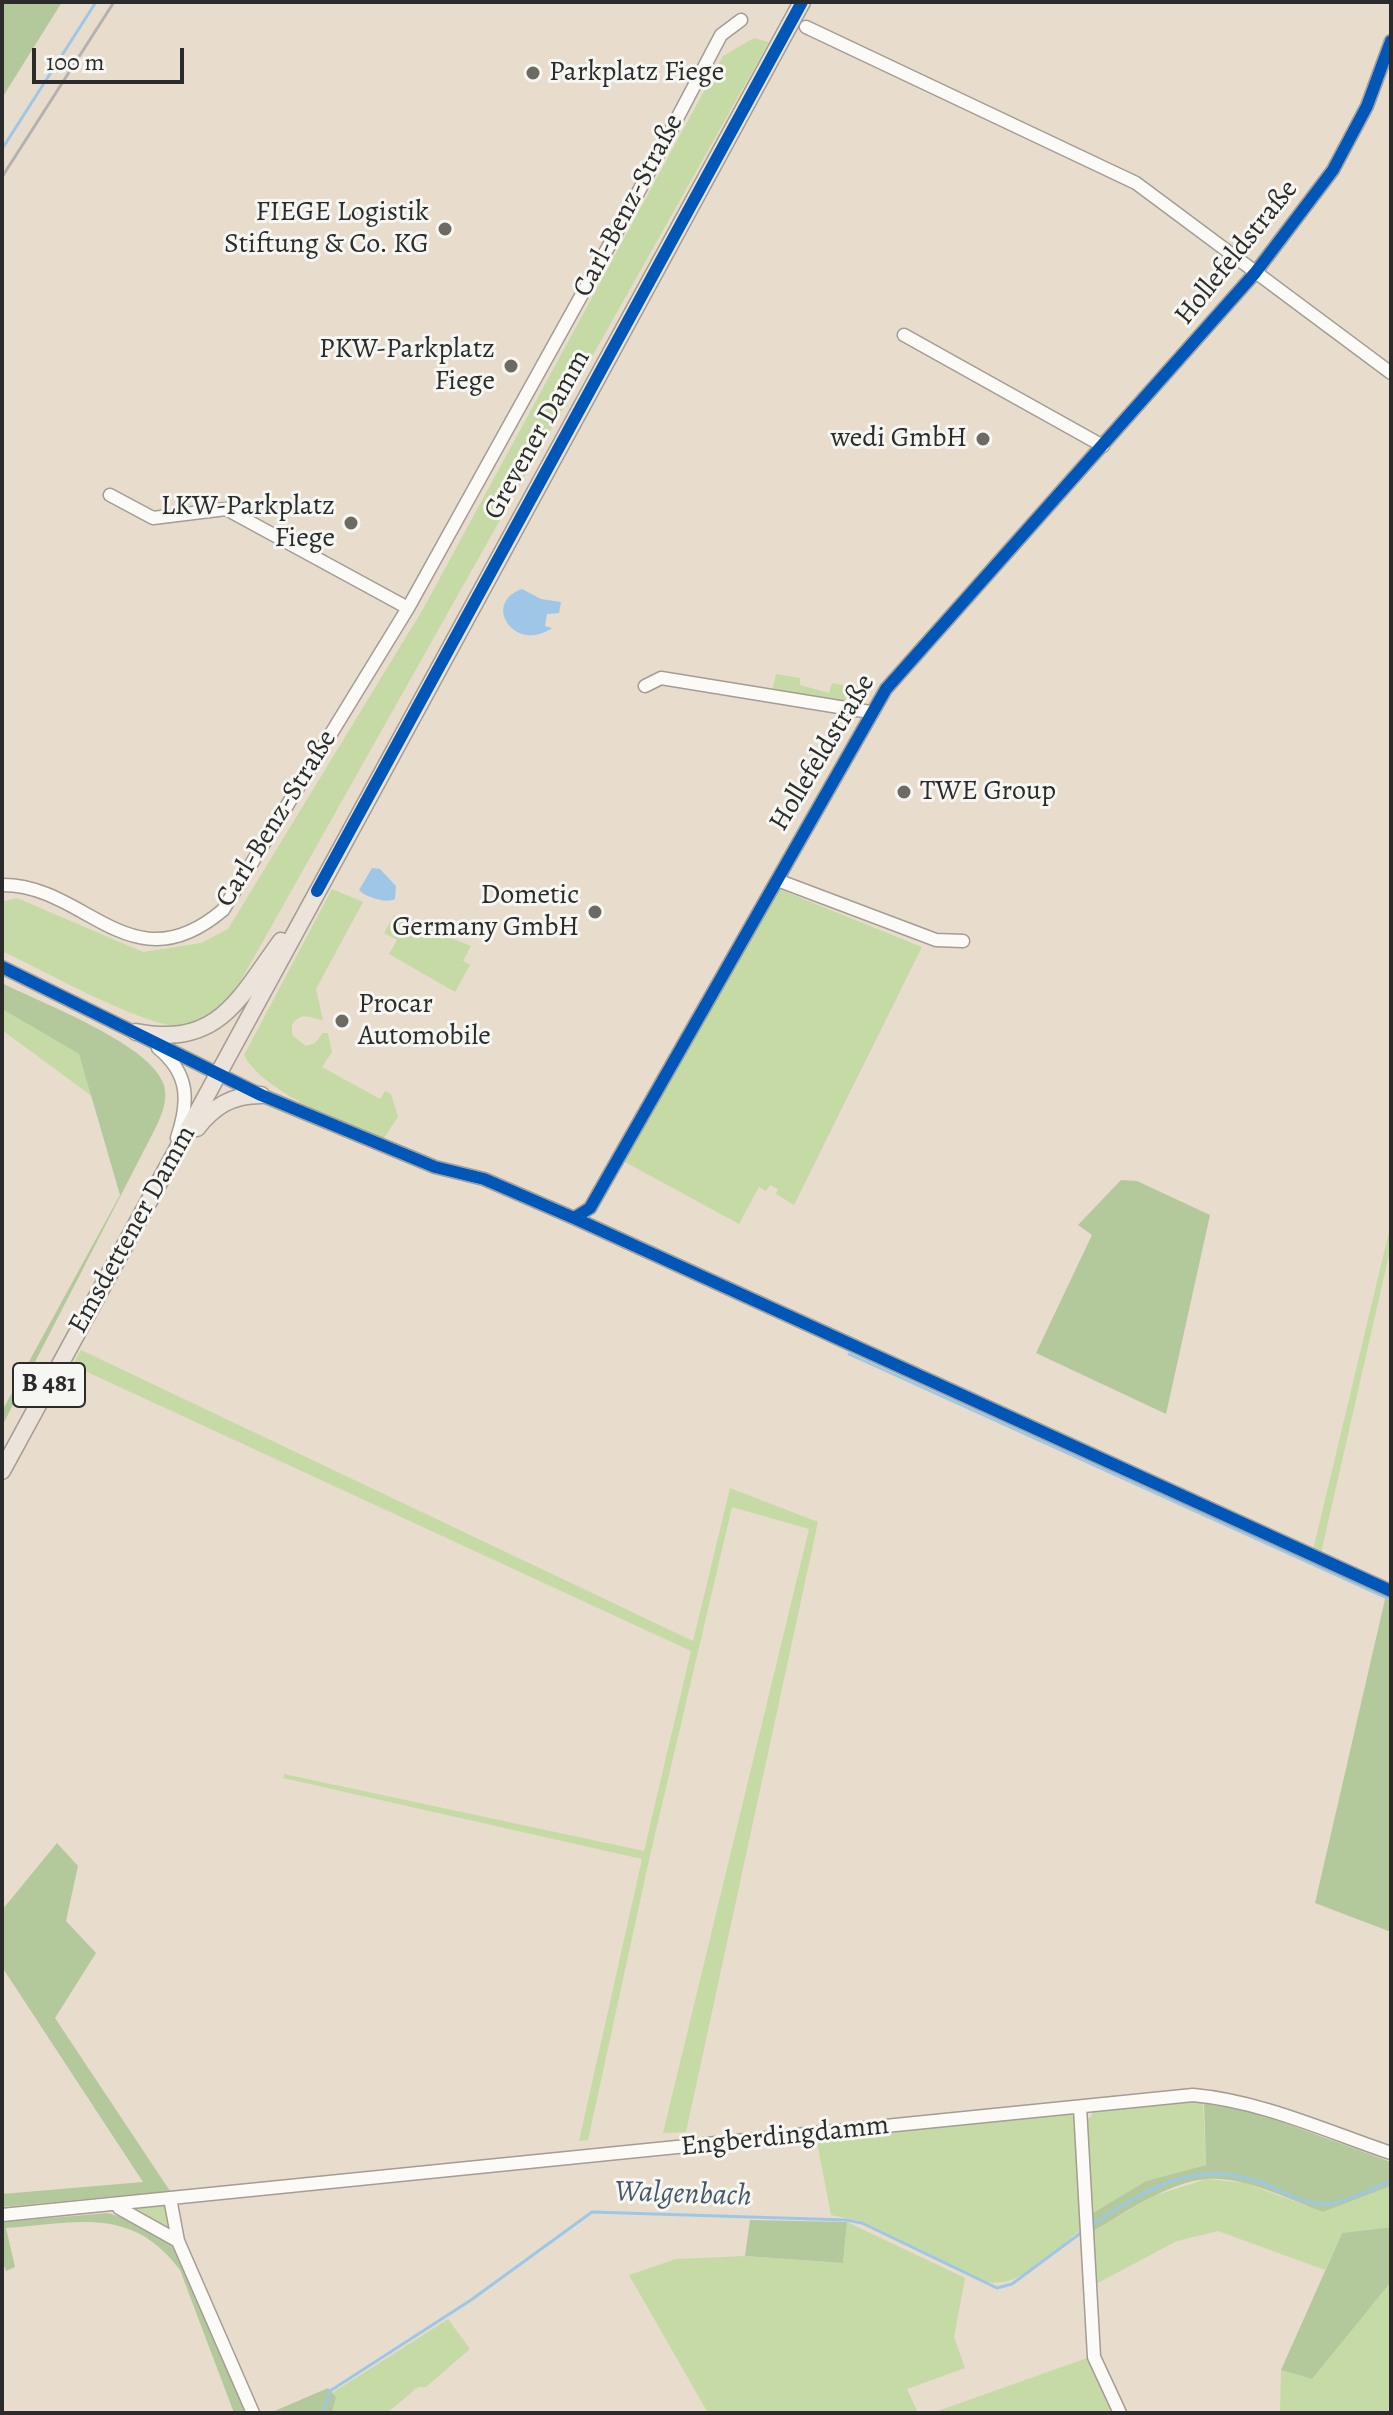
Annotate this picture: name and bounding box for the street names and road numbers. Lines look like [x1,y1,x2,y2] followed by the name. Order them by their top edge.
[567,109,691,303] street label: Carl-Benz-Straße
[1168,174,1306,332] street label: Hollefeldstraße
[477,344,599,526] street label: Grevener Damm
[763,669,883,837] street label: Hollefeldstraße
[209,724,345,914] street label: Carl-Benz-Straße
[62,1120,204,1340] street label: Emsdettener Damm
[13,1363,85,1407] road number: B 481
[679,2109,891,2165] street label: Engberdingdamm

